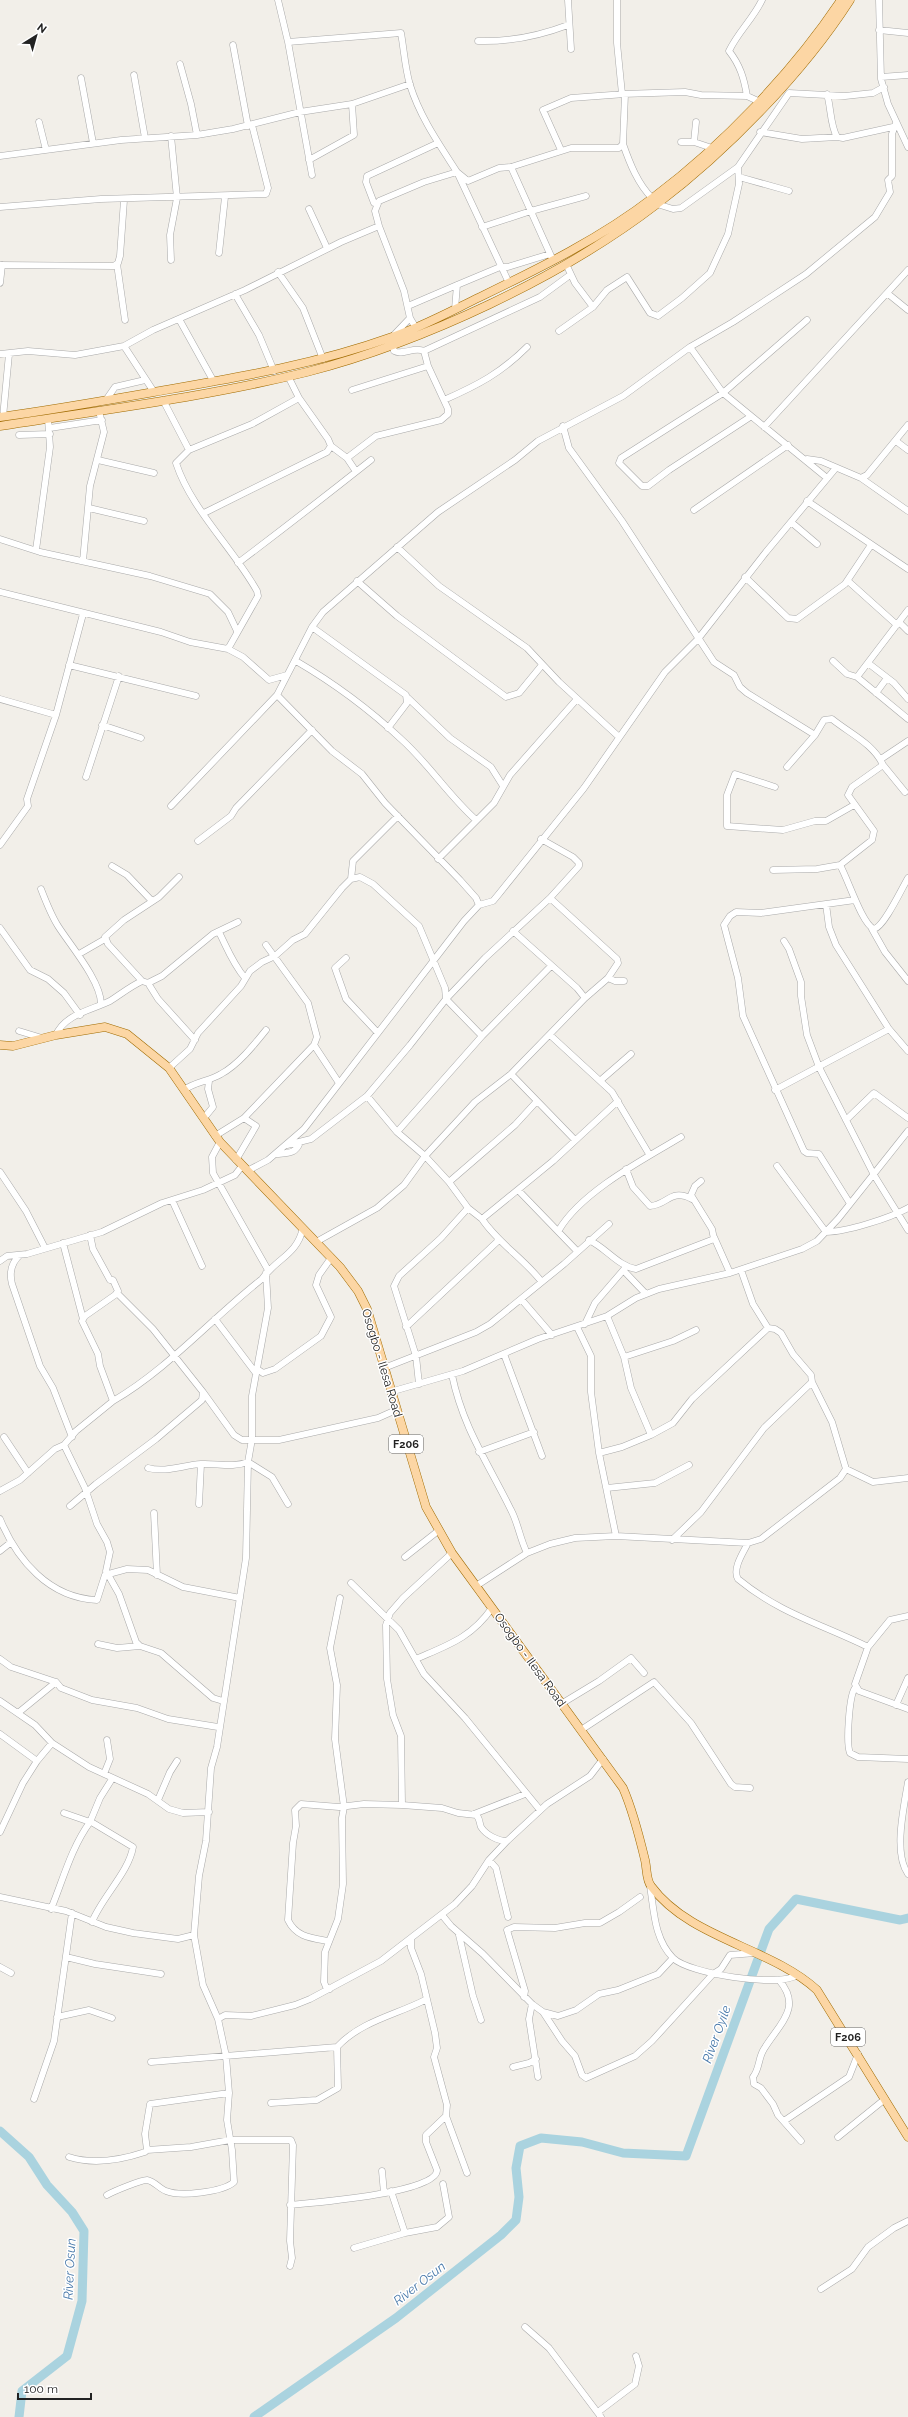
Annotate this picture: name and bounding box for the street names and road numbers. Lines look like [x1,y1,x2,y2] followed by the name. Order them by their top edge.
[359,1307,405,1419] street label: Osogbo - Ilesa Road
[389,1435,423,1453] road number: F206
[491,1610,569,1710] street label: Osogbo - Ilesa Road
[831,2028,865,2046] road number: F206

